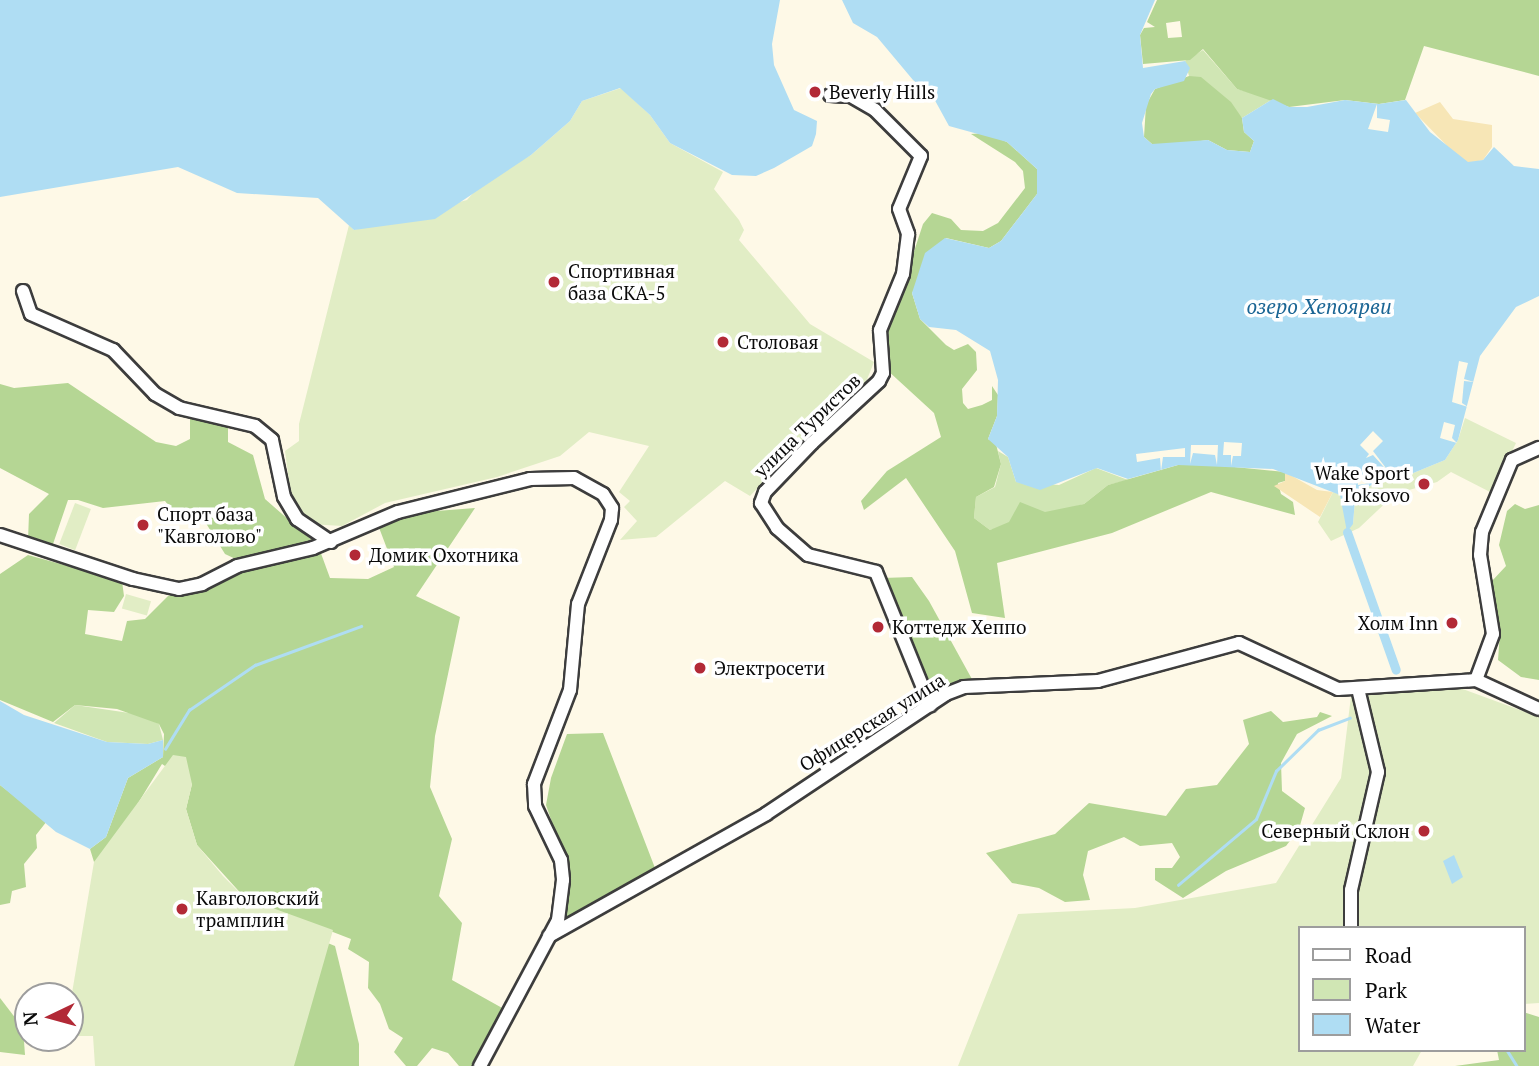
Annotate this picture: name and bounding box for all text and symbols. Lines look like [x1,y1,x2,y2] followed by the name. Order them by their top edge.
[829,81,935,103] place label: Beverly Hills
[807,84,823,100] marker: Beverly Hills
[568,260,675,304] place label: Спортивная база СКА-5
[546,274,562,290] marker: Спортивная база СКА-5
[1246,293,1392,319] water label: озеро Хепоярви
[737,331,819,353] place label: Столовая
[715,334,731,350] marker: Столовая
[749,368,865,482] street label: улица Туристов
[1314,462,1410,506] place label: Wake Sport Toksovo
[1416,476,1432,492] marker: Wake Sport Toksovo
[157,503,262,547] place label: Спорт база "Кавголово"
[135,517,151,533] marker: Спорт база "Кавголово"
[369,544,519,566] place label: Домик Охотника
[347,547,363,563] marker: Домик Охотника
[1358,612,1438,634] place label: Холм Inn
[1444,615,1460,631] marker: Холм Inn
[892,616,1026,638] place label: Коттедж Хеппо
[870,619,886,635] marker: Коттедж Хеппо
[714,657,825,679] place label: Электросети
[692,660,708,676] marker: Электросети
[795,668,949,776] street label: Офицерская улица
[1261,820,1410,842] place label: Северный Склон
[1416,823,1432,839] marker: Северный Склон
[196,887,319,931] place label: Кавголовский трамплин
[174,901,190,917] marker: Кавголовский трамплин
[1298,926,1525,1052] legend
[1365,941,1412,969] text: Road
[1365,976,1407,1004] text: Park
[14,982,84,1052] north arrow
[16,1010,43,1027] text: N
[1365,1011,1420,1039] text: Water

